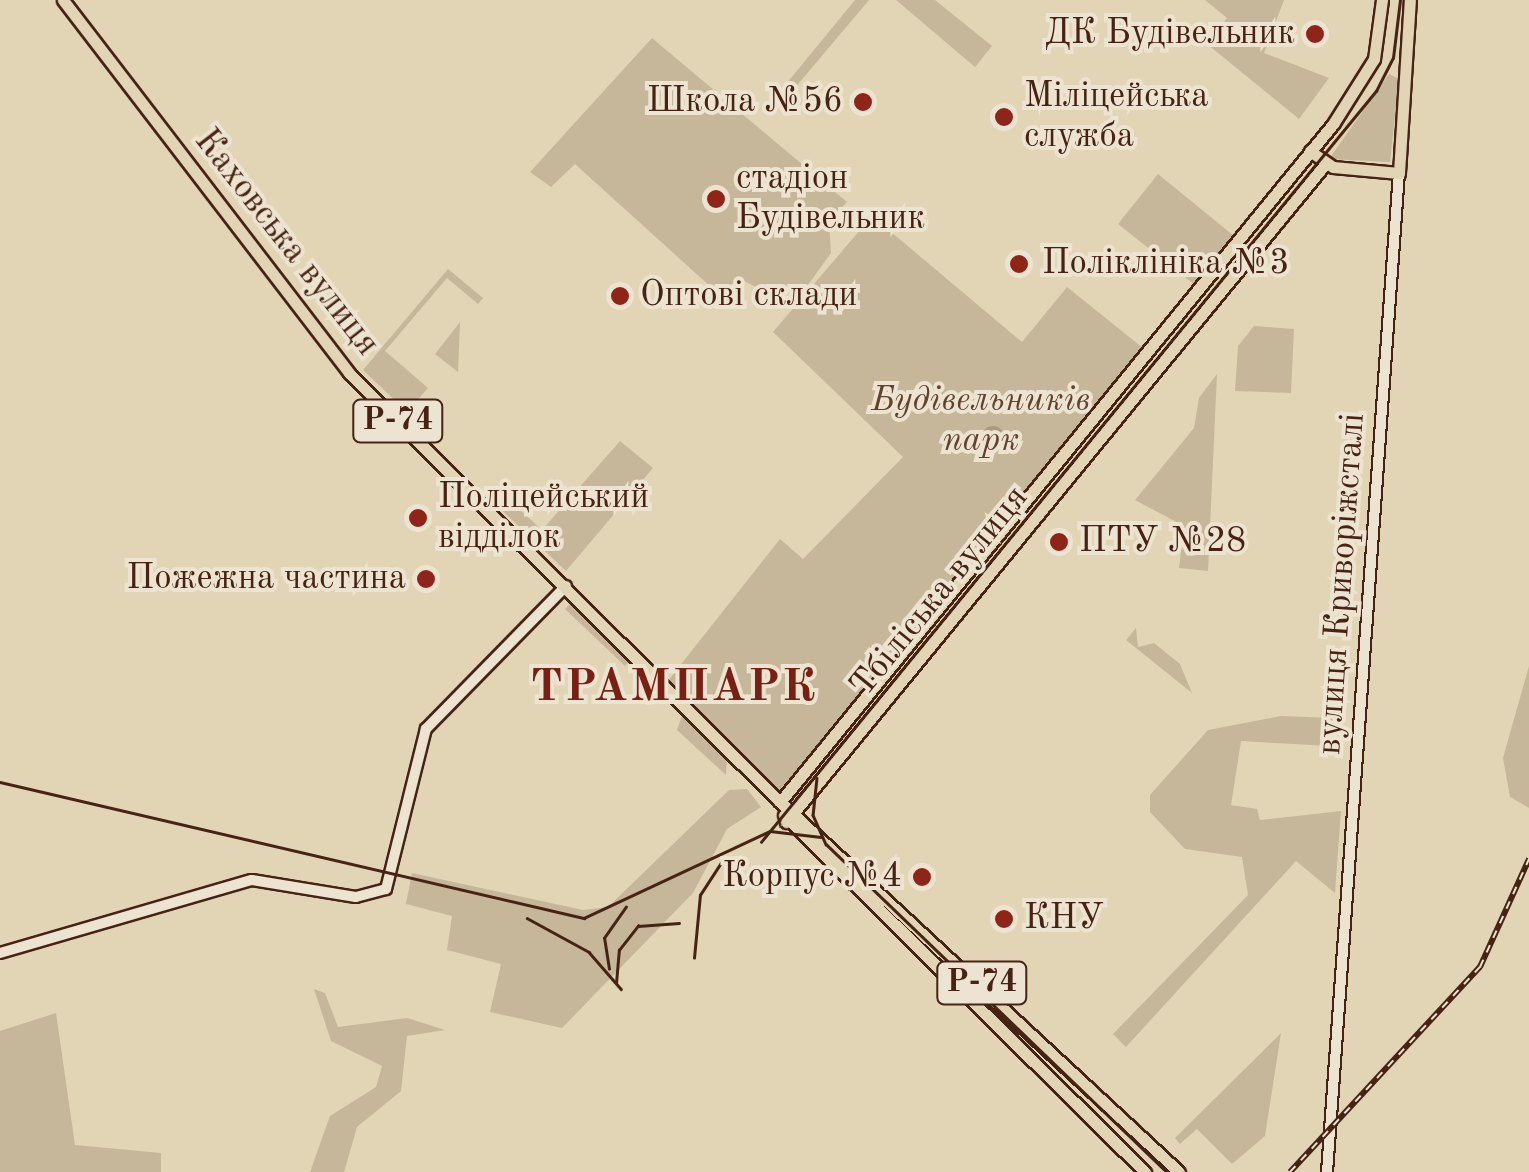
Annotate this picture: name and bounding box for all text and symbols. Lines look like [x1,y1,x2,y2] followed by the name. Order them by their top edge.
[1045,13,1295,55] place label: ДК Будівельник
[1304,23,1326,45] marker: ДК Будівельник
[1024,76,1209,158] place label: Міліцейська служба
[647,81,843,123] place label: Школа №56
[852,91,874,113] marker: Школа №56
[993,106,1015,128] marker: Міліцейська служба
[185,121,387,365] street label: Каховська вулиця
[736,158,925,240] place label: стадіон Будівельник
[705,188,727,210] marker: стадіон Будівельник
[1042,243,1290,285] place label: Поліклініка №3
[1006,251,1032,277] marker: Поліклініка №3
[640,275,857,317] place label: Оптові склади
[609,285,631,307] marker: Оптові склади
[872,380,1090,462] park label: Будівельників парк
[350,394,446,448] road number: Р-74
[1309,412,1375,756] street label: вулиця Криворіжсталі
[438,477,649,559] place label: Поліцейський відділок
[842,478,1038,706] street label: Тбіліська вулиця
[407,507,429,529] marker: Поліцейський відділок
[1079,521,1246,563] place label: ПТУ №28
[1048,531,1070,553] marker: ПТУ №28
[127,558,406,600] place label: Пожежна частина
[415,568,437,590] marker: Пожежна частина
[530,662,818,716] district label: ТРАМПАРК
[722,856,902,898] place label: Корпус №4
[911,866,933,888] marker: Корпус №4
[1024,898,1104,940] place label: КНУ
[993,908,1015,930] marker: КНУ
[934,956,1030,1010] road number: Р-74

